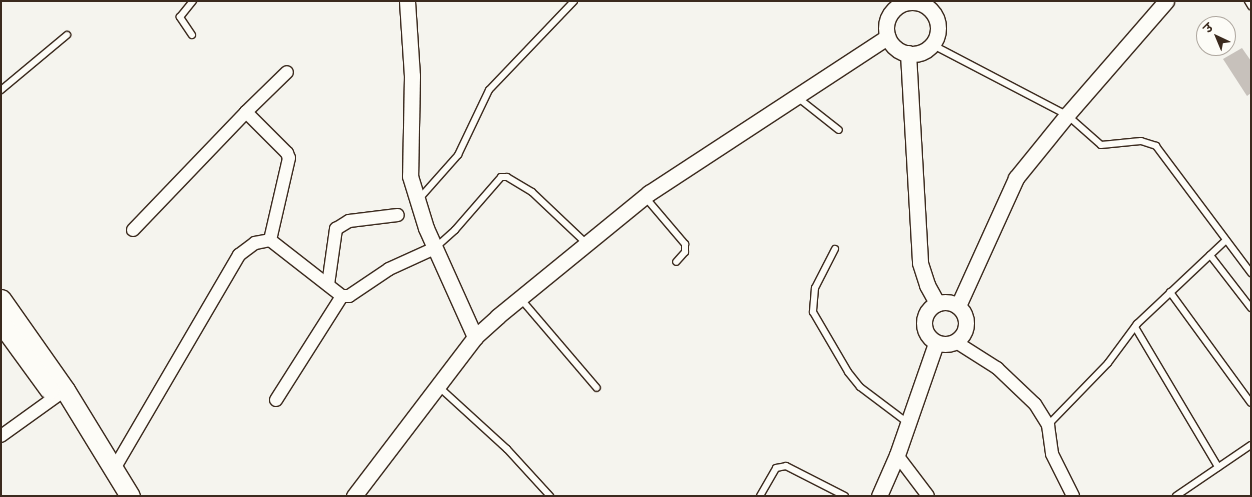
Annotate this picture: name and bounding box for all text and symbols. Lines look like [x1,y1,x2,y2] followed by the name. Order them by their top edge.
[1196,16,1236,56] north arrow
[1199,19,1217,36] text: उ

